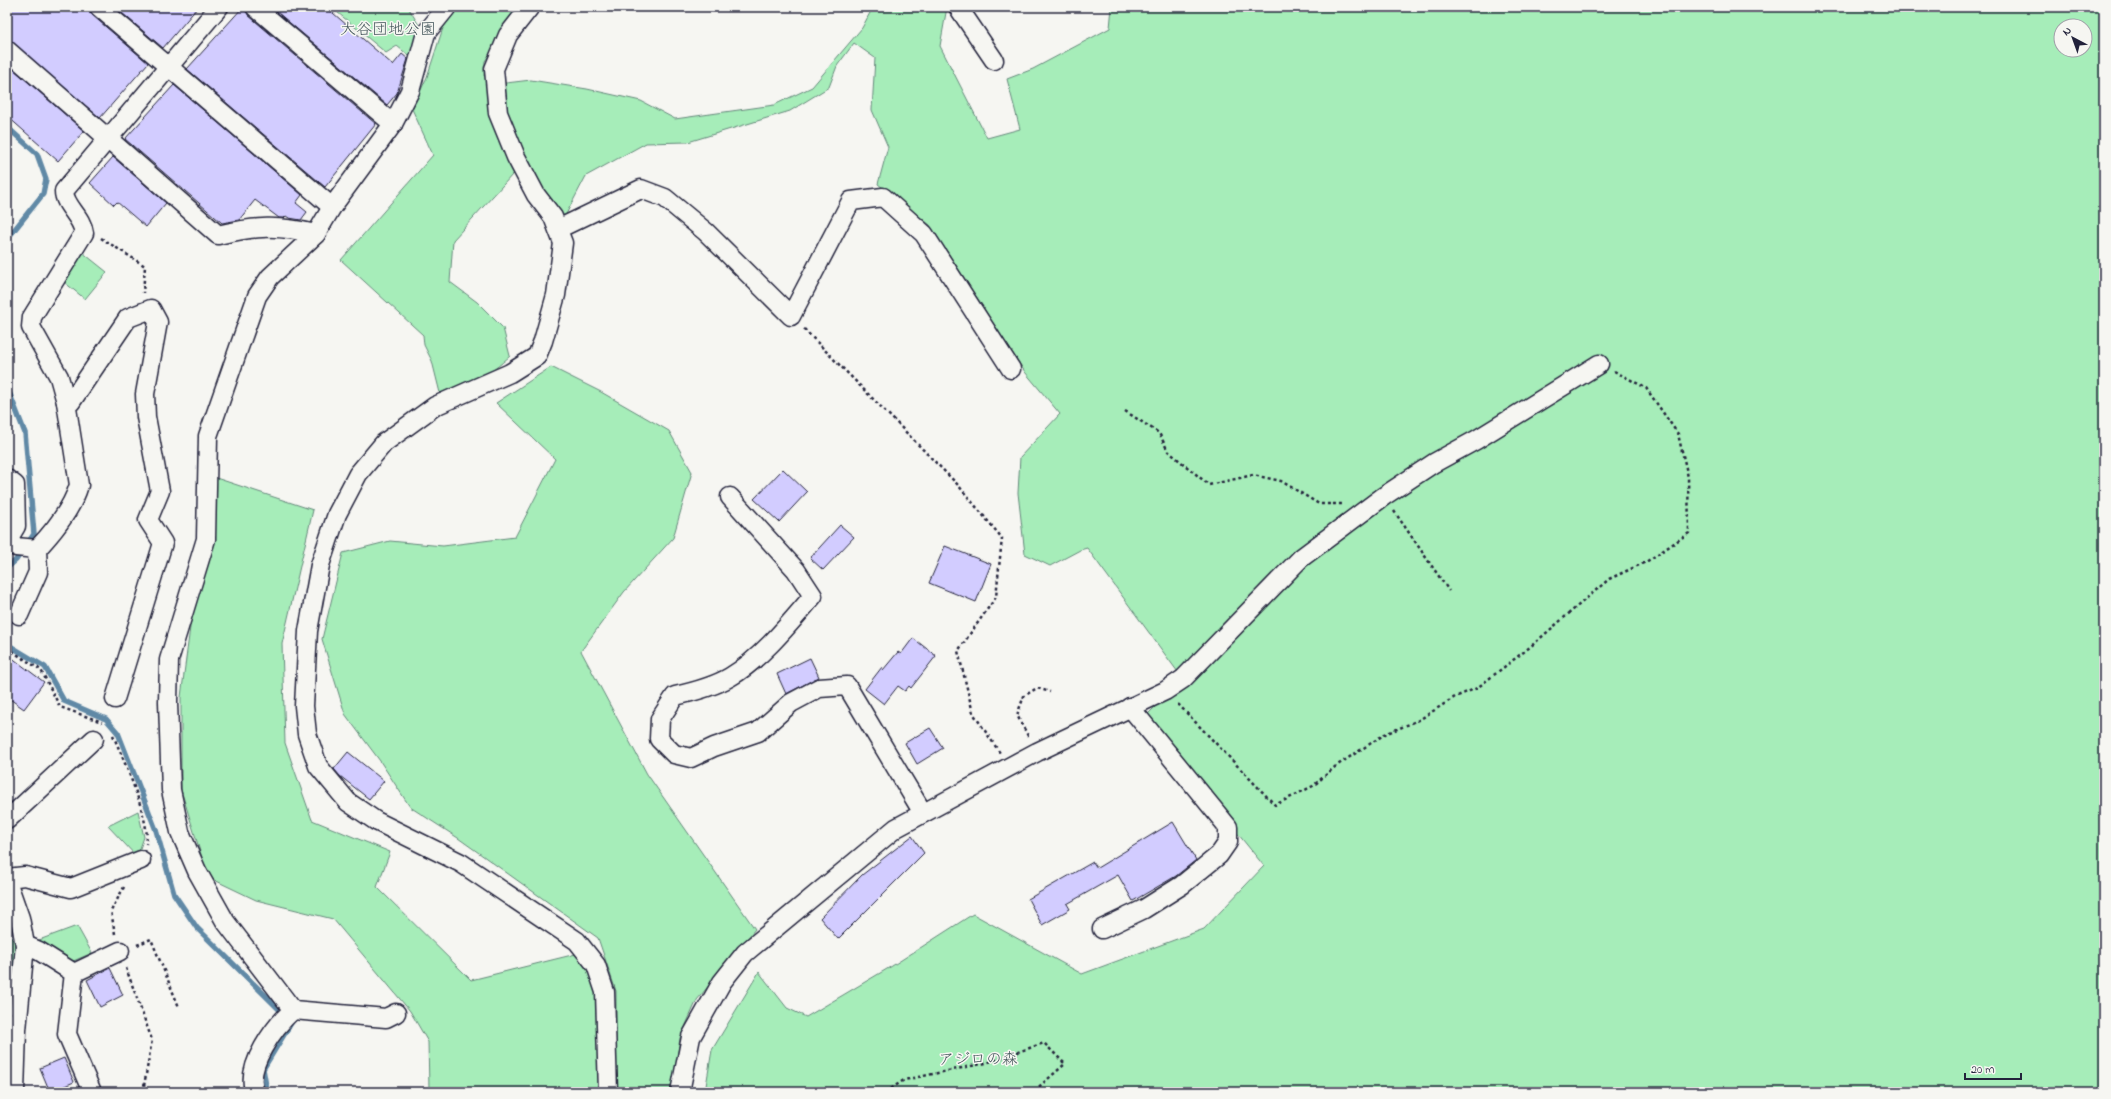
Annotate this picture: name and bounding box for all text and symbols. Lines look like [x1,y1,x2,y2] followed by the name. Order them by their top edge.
[340,18,436,42] park label: 大谷団地公園
[2053,18,2093,58] north arrow
[2059,23,2075,40] text: N
[938,1048,1018,1072] park label: アジロの森
[1965,1055,2021,1081] scale bar
[1971,1061,1994,1079] text: 20 m

